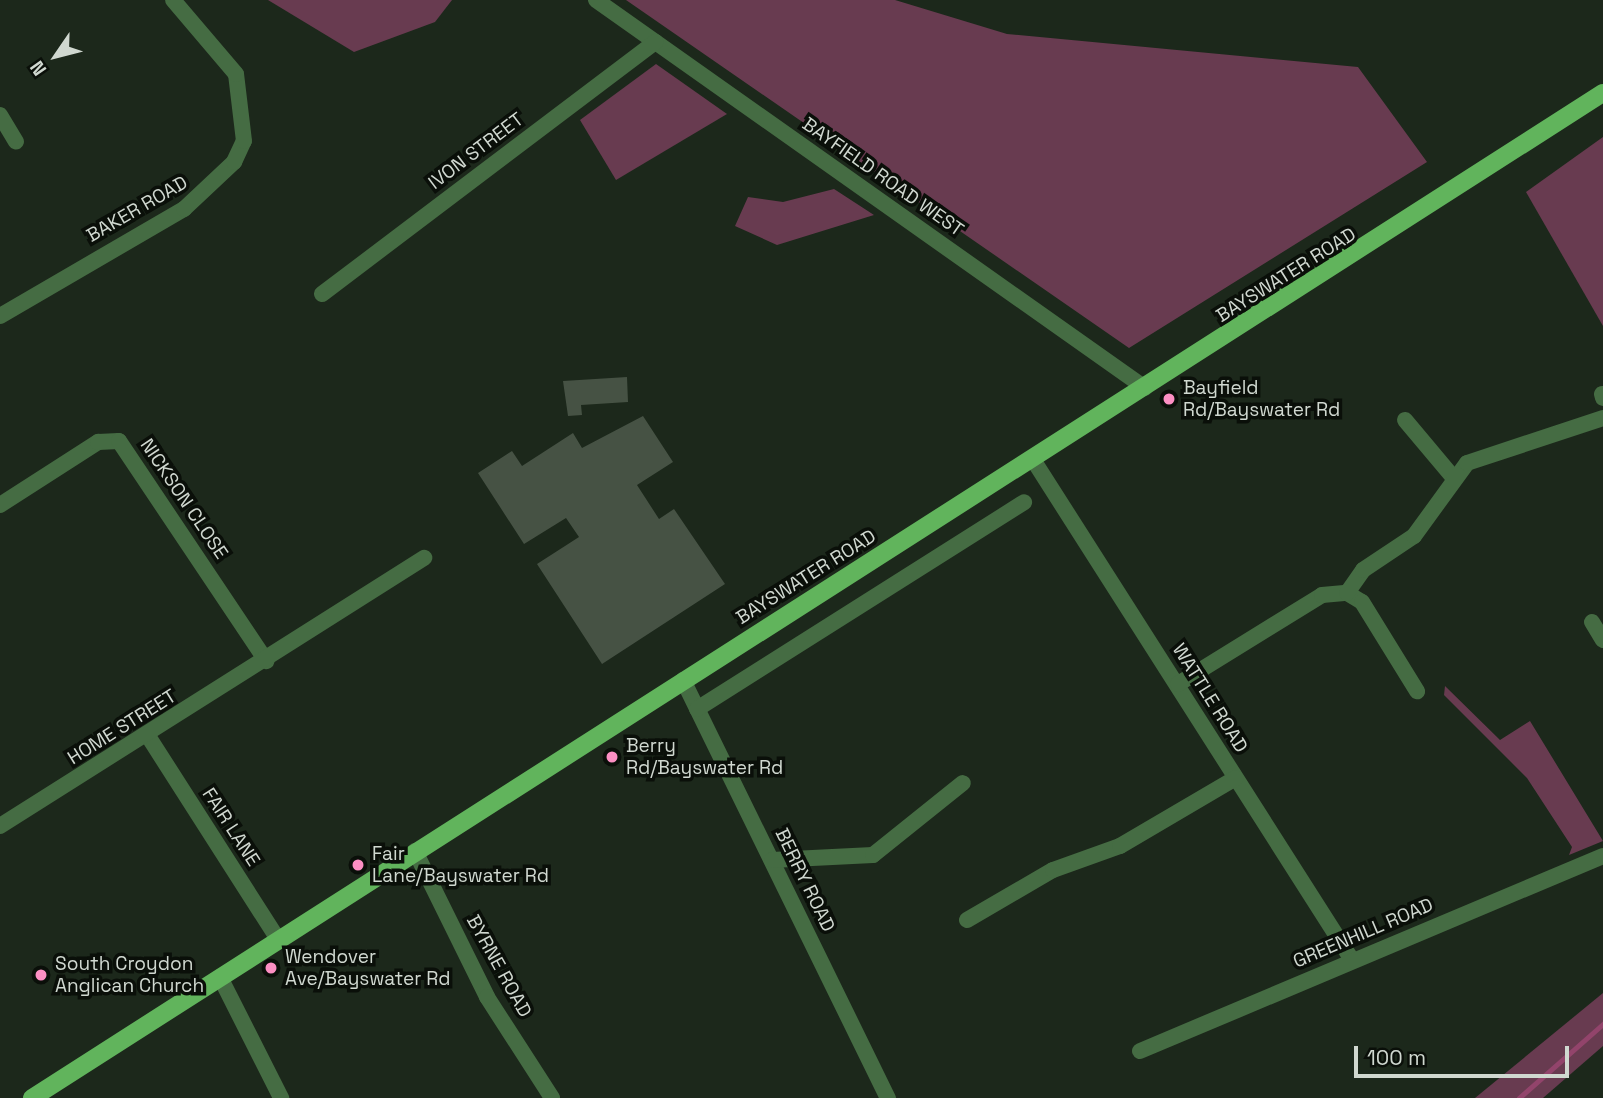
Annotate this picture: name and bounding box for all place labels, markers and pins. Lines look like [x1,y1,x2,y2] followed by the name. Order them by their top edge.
[1183,377,1340,421] place label: Bayfield Rd/Bayswater Rd
[1161,391,1177,407] marker: Bayfield Rd/Bayswater Rd
[626,735,783,779] place label: Berry Rd/Bayswater Rd
[604,749,620,765] marker: Berry Rd/Bayswater Rd
[372,843,549,887] place label: Fair Lane/Bayswater Rd
[350,857,366,873] marker: Fair Lane/Bayswater Rd
[285,946,450,990] place label: Wendover Ave/Bayswater Rd
[55,953,204,997] place label: South Croydon Anglican Church
[263,960,279,976] marker: Wendover Ave/Bayswater Rd
[33,967,49,983] marker: South Croydon Anglican Church

